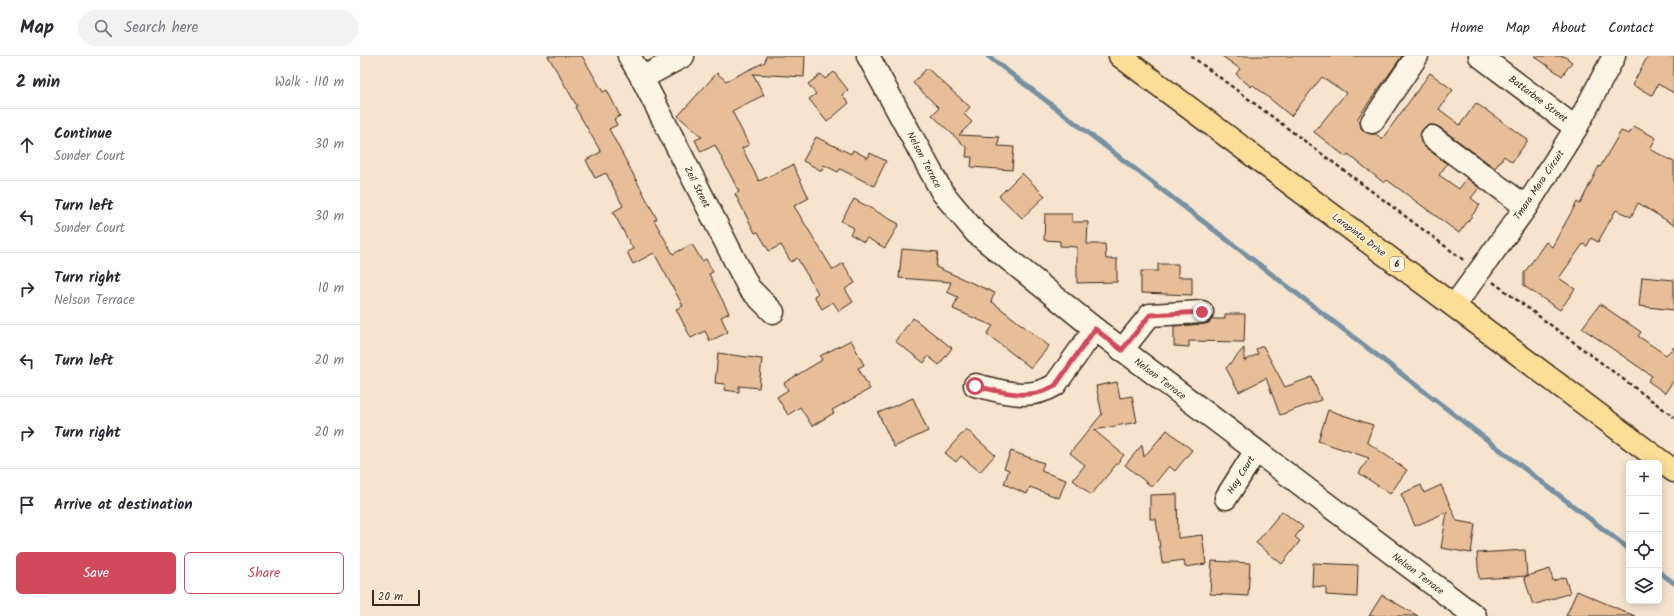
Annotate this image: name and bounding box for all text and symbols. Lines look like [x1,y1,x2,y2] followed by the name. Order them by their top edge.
[78,10,358,46] search box
[20,13,54,43] text: Map
[124,16,198,40] text: Search here
[92,17,114,39] icon: search
[1450,17,1484,39] text: Home
[1506,17,1530,39] text: Map
[1552,17,1586,39] text: About
[1608,17,1654,39] text: Contact
[16,69,60,96] text: 2 min
[1505,71,1571,127] street label: Battarbee Street
[275,72,344,93] text: Walk · 110 m
[54,122,112,146] text: Continue
[902,129,946,192] street label: Nelson Terrace
[16,134,38,156] icon: ahead
[315,134,344,155] text: 30 m
[54,146,125,167] text: Sonder Court
[1509,147,1569,223] street label: Tmara Mara Circuit
[680,163,714,211] street label: Zeil Street
[54,194,114,218] text: Turn left
[16,206,38,228] icon: left
[315,206,344,227] text: 30 m
[1329,209,1390,261] street label: Larapinta Drive
[54,218,125,239] text: Sonder Court
[1390,257,1404,271] road number: 6
[54,266,121,290] text: Turn right
[16,278,38,300] icon: right
[318,278,344,299] text: 10 m
[54,290,135,311] text: Nelson Terrace
[1193,303,1211,321] route end
[54,349,114,373] text: Turn left
[16,350,38,372] icon: left
[314,350,344,371] text: 20 m
[1130,354,1190,404] street label: Nelson Terrace
[966,377,984,395] route start
[54,421,121,445] text: Turn right
[16,422,38,444] icon: right
[314,422,344,443] text: 20 m
[1223,453,1259,497] street label: Hay Court
[1626,460,1662,604] map controls
[1626,460,1662,496] button: +
[54,493,193,517] text: Arrive at destination
[16,494,38,516] icon: arrive
[1626,496,1662,532] button: −
[1626,532,1662,568] button: locate
[1388,549,1448,599] street label: Nelson Terrace
[16,552,176,594] button: Save
[184,552,344,594] button: Share
[1626,568,1662,604] button: layers
[372,588,420,607] scale bar
[378,588,403,606] text: 20 m

